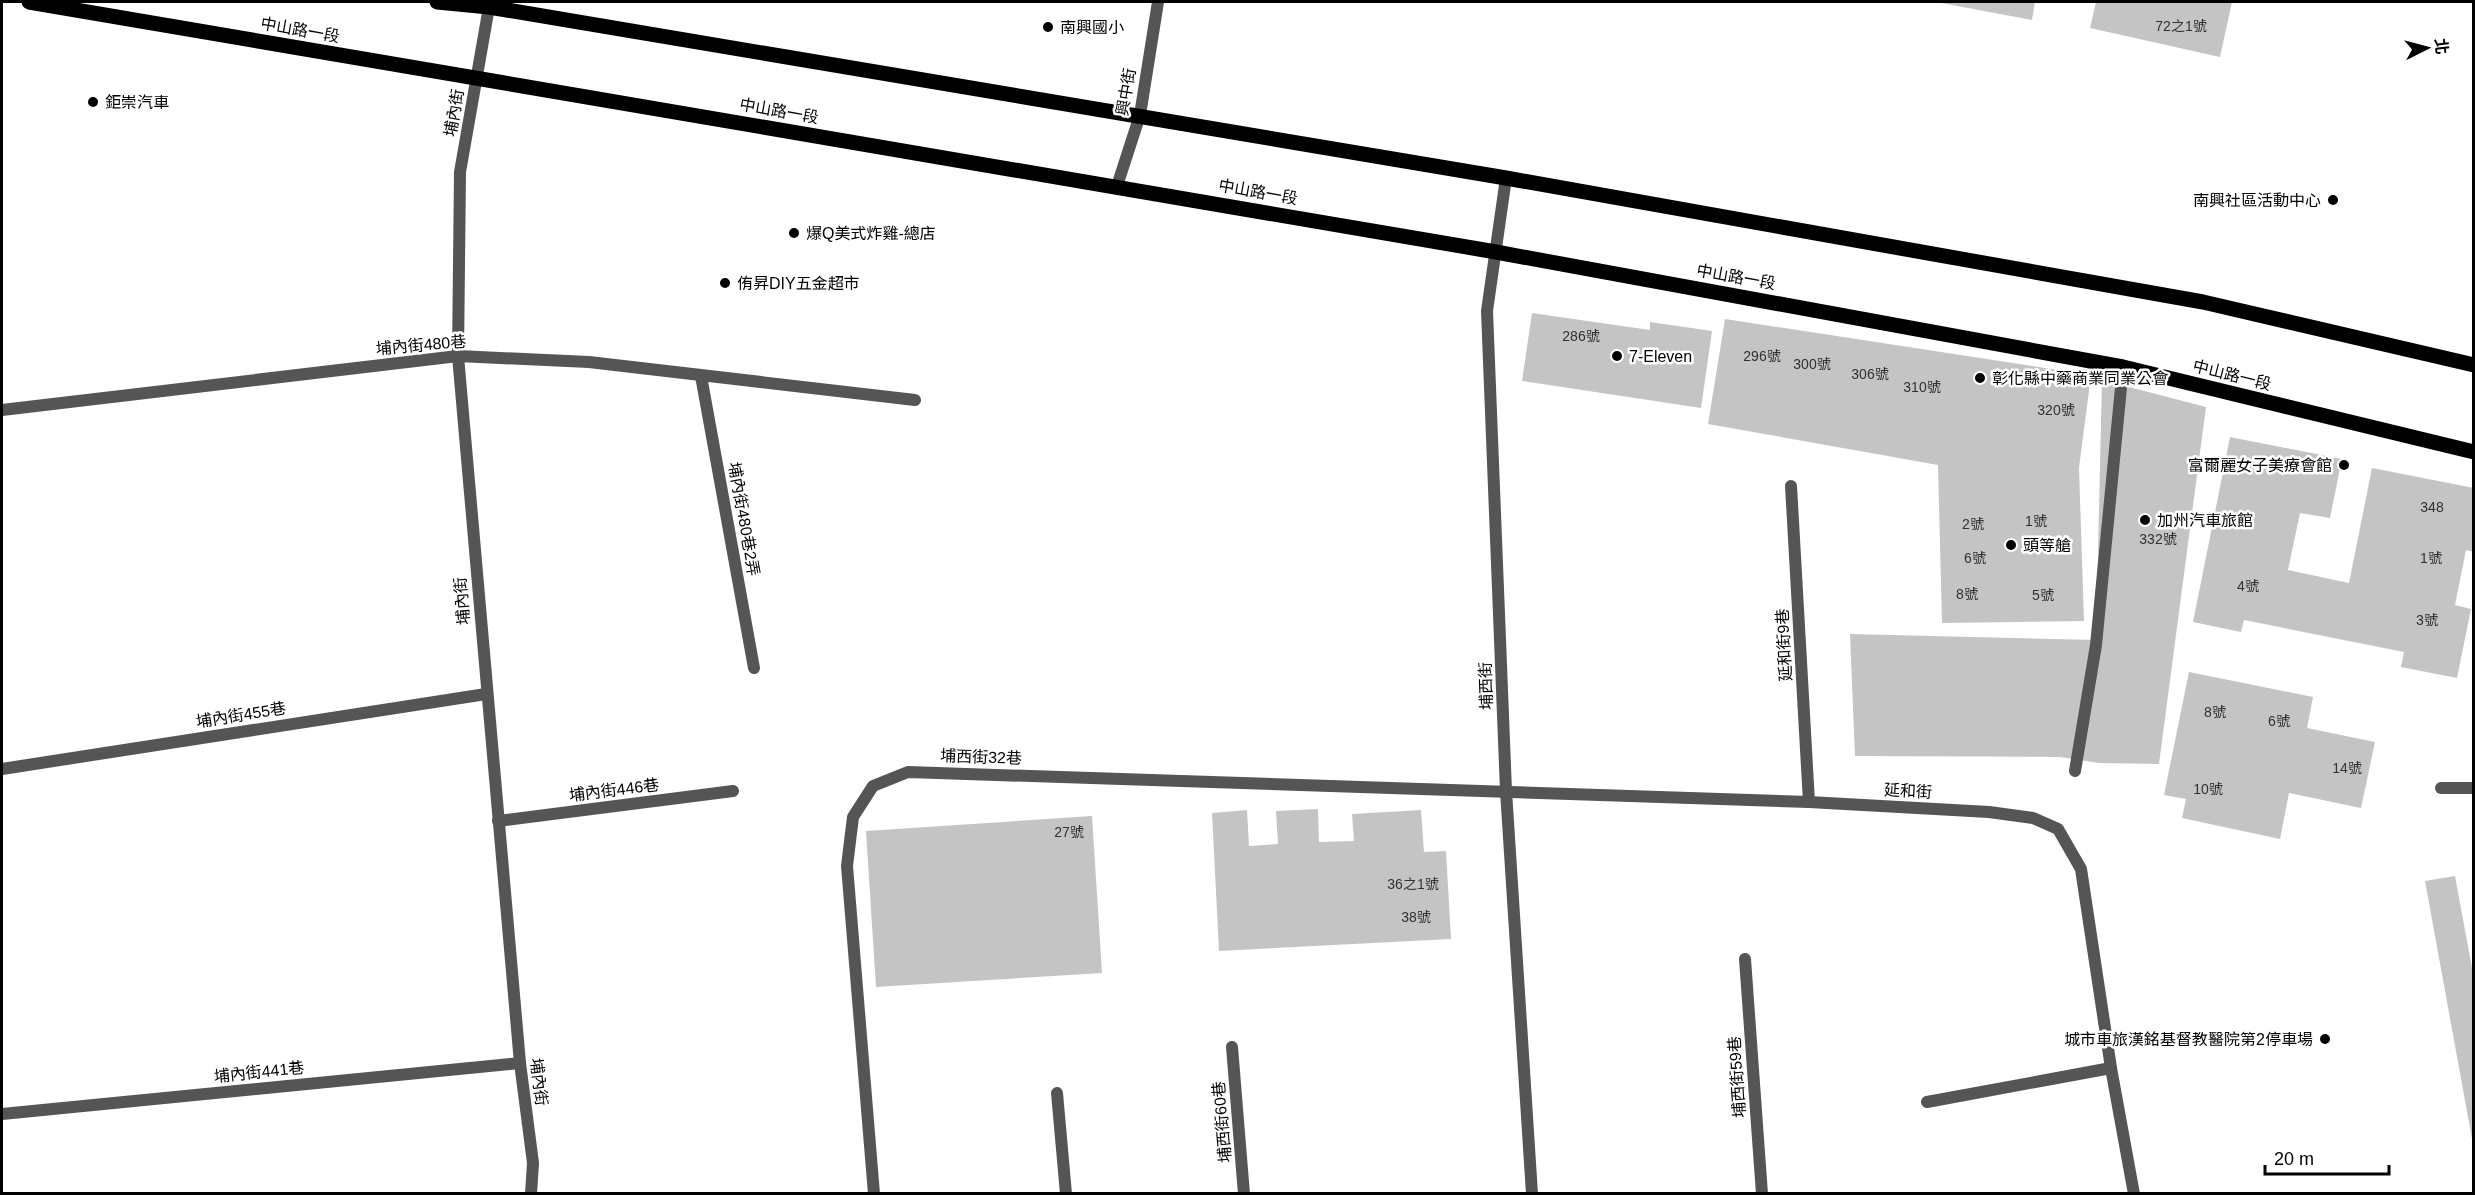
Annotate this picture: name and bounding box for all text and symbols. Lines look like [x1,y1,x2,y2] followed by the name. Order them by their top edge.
[259,15,341,45] street label: 中山路一段
[2155,18,2207,34] house number: 72之1號
[2397,18,2457,78] north arrow
[1060,19,1124,36] place label: 南興國小
[1041,20,1055,34] marker: 南興國小
[2432,38,2451,55] text: 北
[1113,67,1139,117] street label: 興中街
[441,88,467,138] street label: 埔內街
[105,94,169,111] place label: 鉅崇汽車
[86,95,100,109] marker: 鉅崇汽車
[738,96,820,126] street label: 中山路一段
[1217,177,1299,207] street label: 中山路一段
[2193,192,2321,209] place label: 南興社區活動中心
[2326,193,2340,207] marker: 南興社區活動中心
[806,225,936,242] place label: 爆Q美式炸雞-總店
[787,226,801,240] marker: 爆Q美式炸雞-總店
[1695,262,1777,292] street label: 中山路一段
[737,275,860,292] place label: 侑昇DIY五金超市
[718,276,732,290] marker: 侑昇DIY五金超市
[1562,328,1600,344] house number: 286號
[375,333,467,357] street label: 埔內街480巷
[1629,348,1692,365] place label: 7-Eleven
[1743,348,1781,364] house number: 296號
[1610,349,1624,363] marker: 7-Eleven
[1793,356,1831,372] house number: 300號
[2191,357,2273,393] street label: 中山路一段
[1851,366,1889,382] house number: 306號
[1992,370,2168,387] place label: 彰化縣中藥商業同業公會
[1973,371,1987,385] marker: 彰化縣中藥商業同業公會
[1903,379,1941,395] house number: 310號
[2037,402,2075,418] house number: 320號
[2188,457,2332,474] place label: 富爾麗女子美療會館
[2337,458,2351,472] marker: 富爾麗女子美療會館
[726,461,762,577] street label: 埔內街480巷2弄
[2420,499,2444,515] house number: 348
[2157,512,2253,529] place label: 加州汽車旅館
[2025,513,2047,529] house number: 1號
[2138,513,2152,527] marker: 加州汽車旅館
[1962,516,1984,532] house number: 2號
[2139,531,2177,547] house number: 332號
[2023,537,2071,554] place label: 頭等艙
[2004,538,2018,552] marker: 頭等艙
[1964,550,1986,566] house number: 6號
[2420,550,2442,566] house number: 1號
[451,576,473,626] street label: 埔內街
[2237,578,2259,594] house number: 4號
[1956,586,1978,602] house number: 8號
[2032,587,2054,603] house number: 5號
[1774,608,1794,682] street label: 延和街9巷
[2416,612,2438,628] house number: 3號
[1477,662,1495,710] street label: 埔西街
[195,700,287,730] street label: 埔內街455巷
[2204,704,2226,720] house number: 8號
[2268,713,2290,729] house number: 6號
[940,747,1022,767] street label: 埔西街32巷
[2332,760,2362,776] house number: 14號
[568,776,660,804] street label: 埔內街446巷
[1884,781,1932,801] street label: 延和街
[2193,781,2223,797] house number: 10號
[1054,824,1084,840] house number: 27號
[1387,876,1439,892] house number: 36之1號
[1401,909,1431,925] house number: 38號
[2064,1031,2313,1048] place label: 城市車旅漢銘基督教醫院第2停車場
[2318,1032,2332,1046] marker: 城市車旅漢銘基督教醫院第2停車場
[1726,1036,1748,1118] street label: 埔西街59巷
[528,1057,550,1107] street label: 埔內街
[213,1059,305,1085] street label: 埔內街441巷
[1210,1081,1234,1163] street label: 埔西街60巷
[2265,1138,2390,1176] scale bar
[2274,1149,2314,1169] text: 20 m

